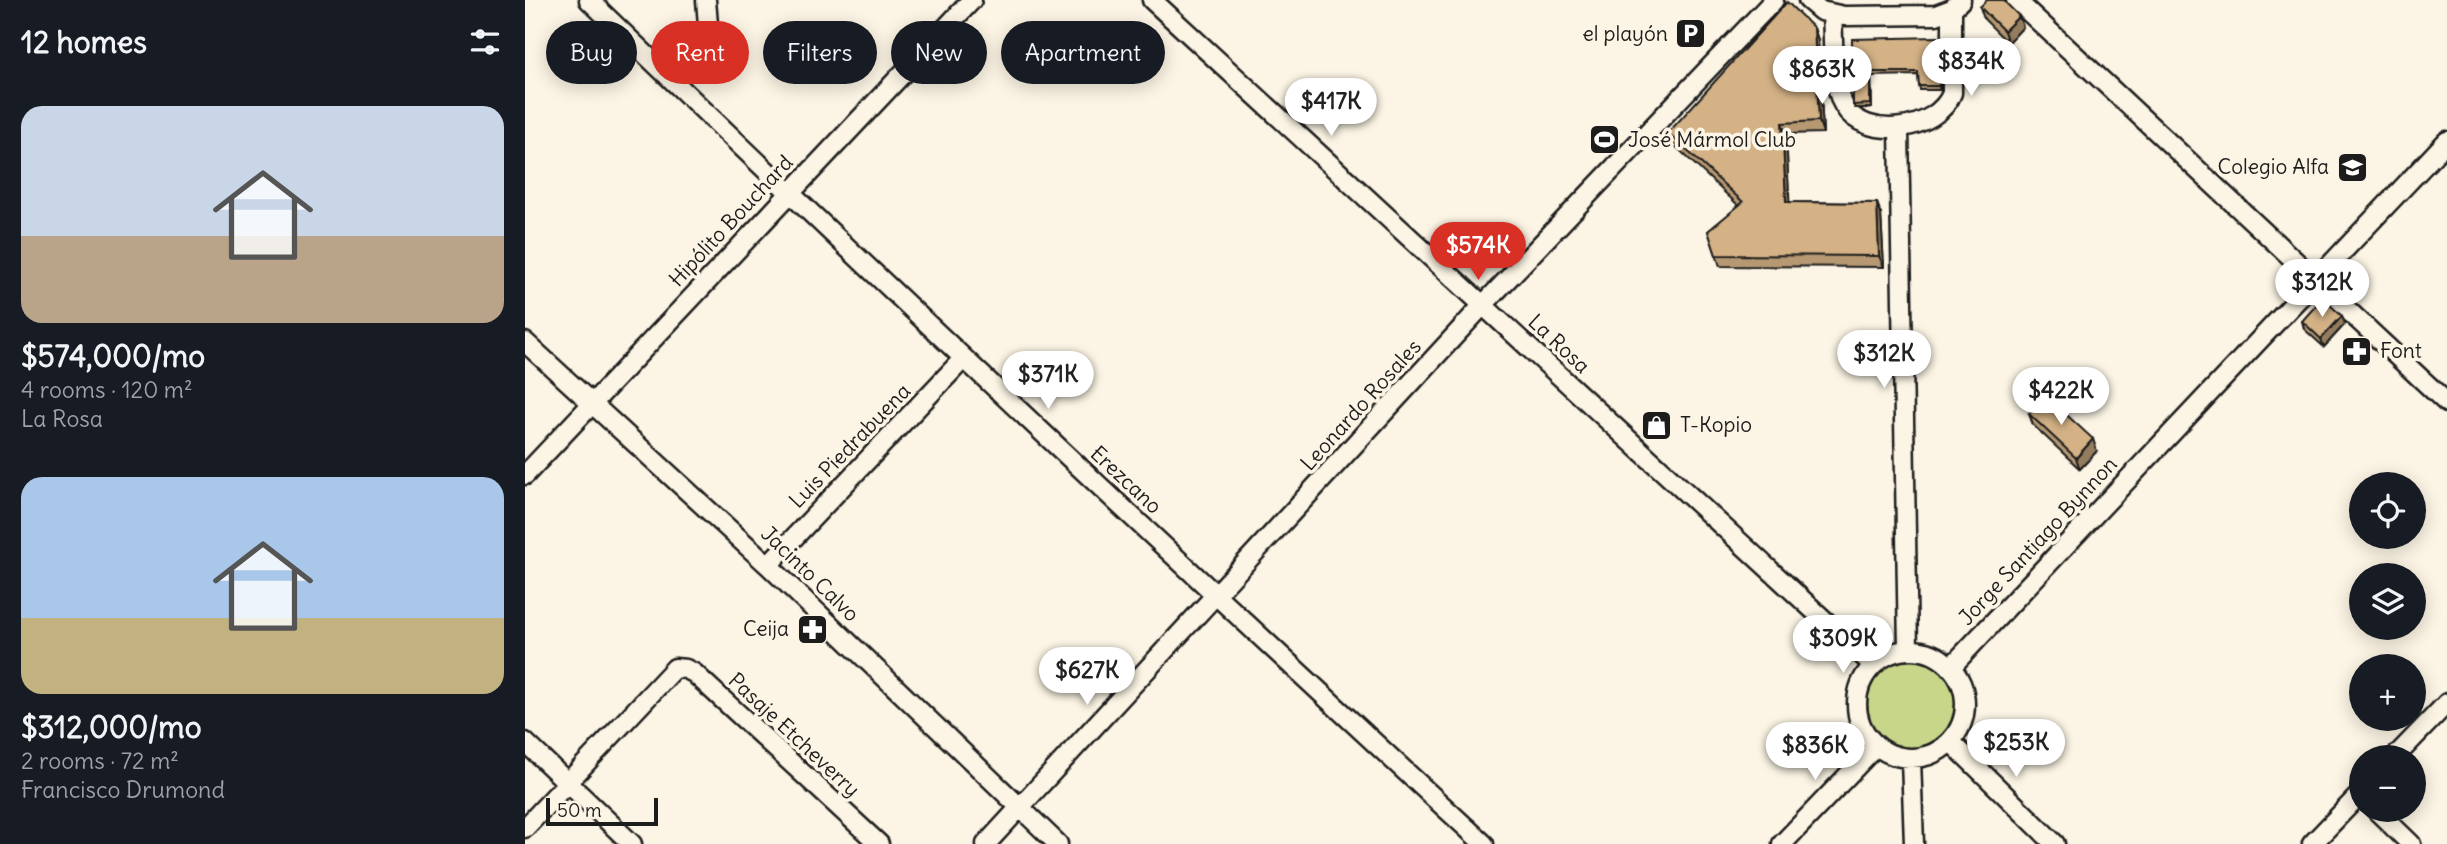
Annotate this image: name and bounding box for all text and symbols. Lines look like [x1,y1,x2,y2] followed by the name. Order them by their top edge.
[1674,17,1708,51] parking icon: el playón
[1583,20,1668,47] place label: el playón
[546,21,637,84] chip: Buy
[651,21,749,84] chip: Rent
[763,21,877,84] chip: Filters
[891,21,987,84] chip: New
[1001,21,1165,84] chip: Apartment
[21,23,147,61] text: 12 homes
[466,23,504,61] icon: filters
[1922,38,2020,98] pin: $834K
[1773,46,1871,106] pin: $863K
[1938,46,2004,75] text: $834K
[1789,54,1855,83] text: $863K
[1282,78,1380,138] pin: $417K
[1301,86,1361,115] text: $417K
[1588,123,1622,157] sports icon: José Mármol Club
[1628,126,1796,153] place label: José Mármol Club
[663,149,798,292] street label: Hipólito Bouchard
[2335,150,2369,184] school or university icon: Colegio Alfa
[200,152,326,278] icon: home
[2218,153,2329,180] place label: Colegio Alfa
[1429,222,1527,282] pin: $574K
[1446,230,1510,259] text: $574K
[2273,260,2371,319] pin: $312K
[2291,267,2353,296] text: $312K
[1523,308,1596,379] street label: La Rosa
[1835,330,1933,390] pin: $312K
[1295,333,1427,476] street label: Leonardo Rosales
[2340,334,2374,368] pharmacy icon: Font
[21,337,205,375] text: $574,000/mo
[2380,337,2422,364] place label: Font
[1853,338,1915,367] text: $312K
[999,352,1097,411] pin: $371K
[1018,359,1078,388] text: $371K
[2012,368,2110,427] pin: $422K
[21,375,193,404] text: 4 rooms · 120 m²
[2028,375,2094,404] text: $422K
[783,378,916,514] street label: Luis Piedrabuena
[21,404,103,433] text: La Rosa
[1640,408,1674,442] shop icon: T-Kopio
[1680,411,1752,438] place label: T-Kopio
[1085,440,1168,519] street label: Erezcano
[1953,451,2123,631] street label: Jorge Santiago Bynnon
[2349,472,2426,822] map controls
[2349,472,2426,549] button: locate
[756,520,865,627] street label: Jacinto Calvo
[200,523,326,649] icon: home
[2349,563,2426,640] button: layers
[795,612,829,646] pharmacy icon: Ceija
[743,615,789,642] place label: Ceija
[1794,616,1892,675] pin: $309K
[1809,623,1877,652] text: $309K
[1038,648,1136,707] pin: $627K
[2349,654,2426,731] button: +
[1055,655,1119,684] text: $627K
[723,667,866,803] street label: Pasaje Etcheverry
[21,708,202,746] text: $312,000/mo
[1967,720,2065,779] pin: $253K
[1766,722,1864,782] pin: $836K
[1983,727,2049,756] text: $253K
[1782,730,1848,759] text: $836K
[2349,745,2426,822] button: −
[21,746,179,775] text: 2 rooms · 72 m²
[21,775,225,804] text: Francisco Drumond
[546,795,658,827] scale bar
[557,798,602,822] text: 50 m

